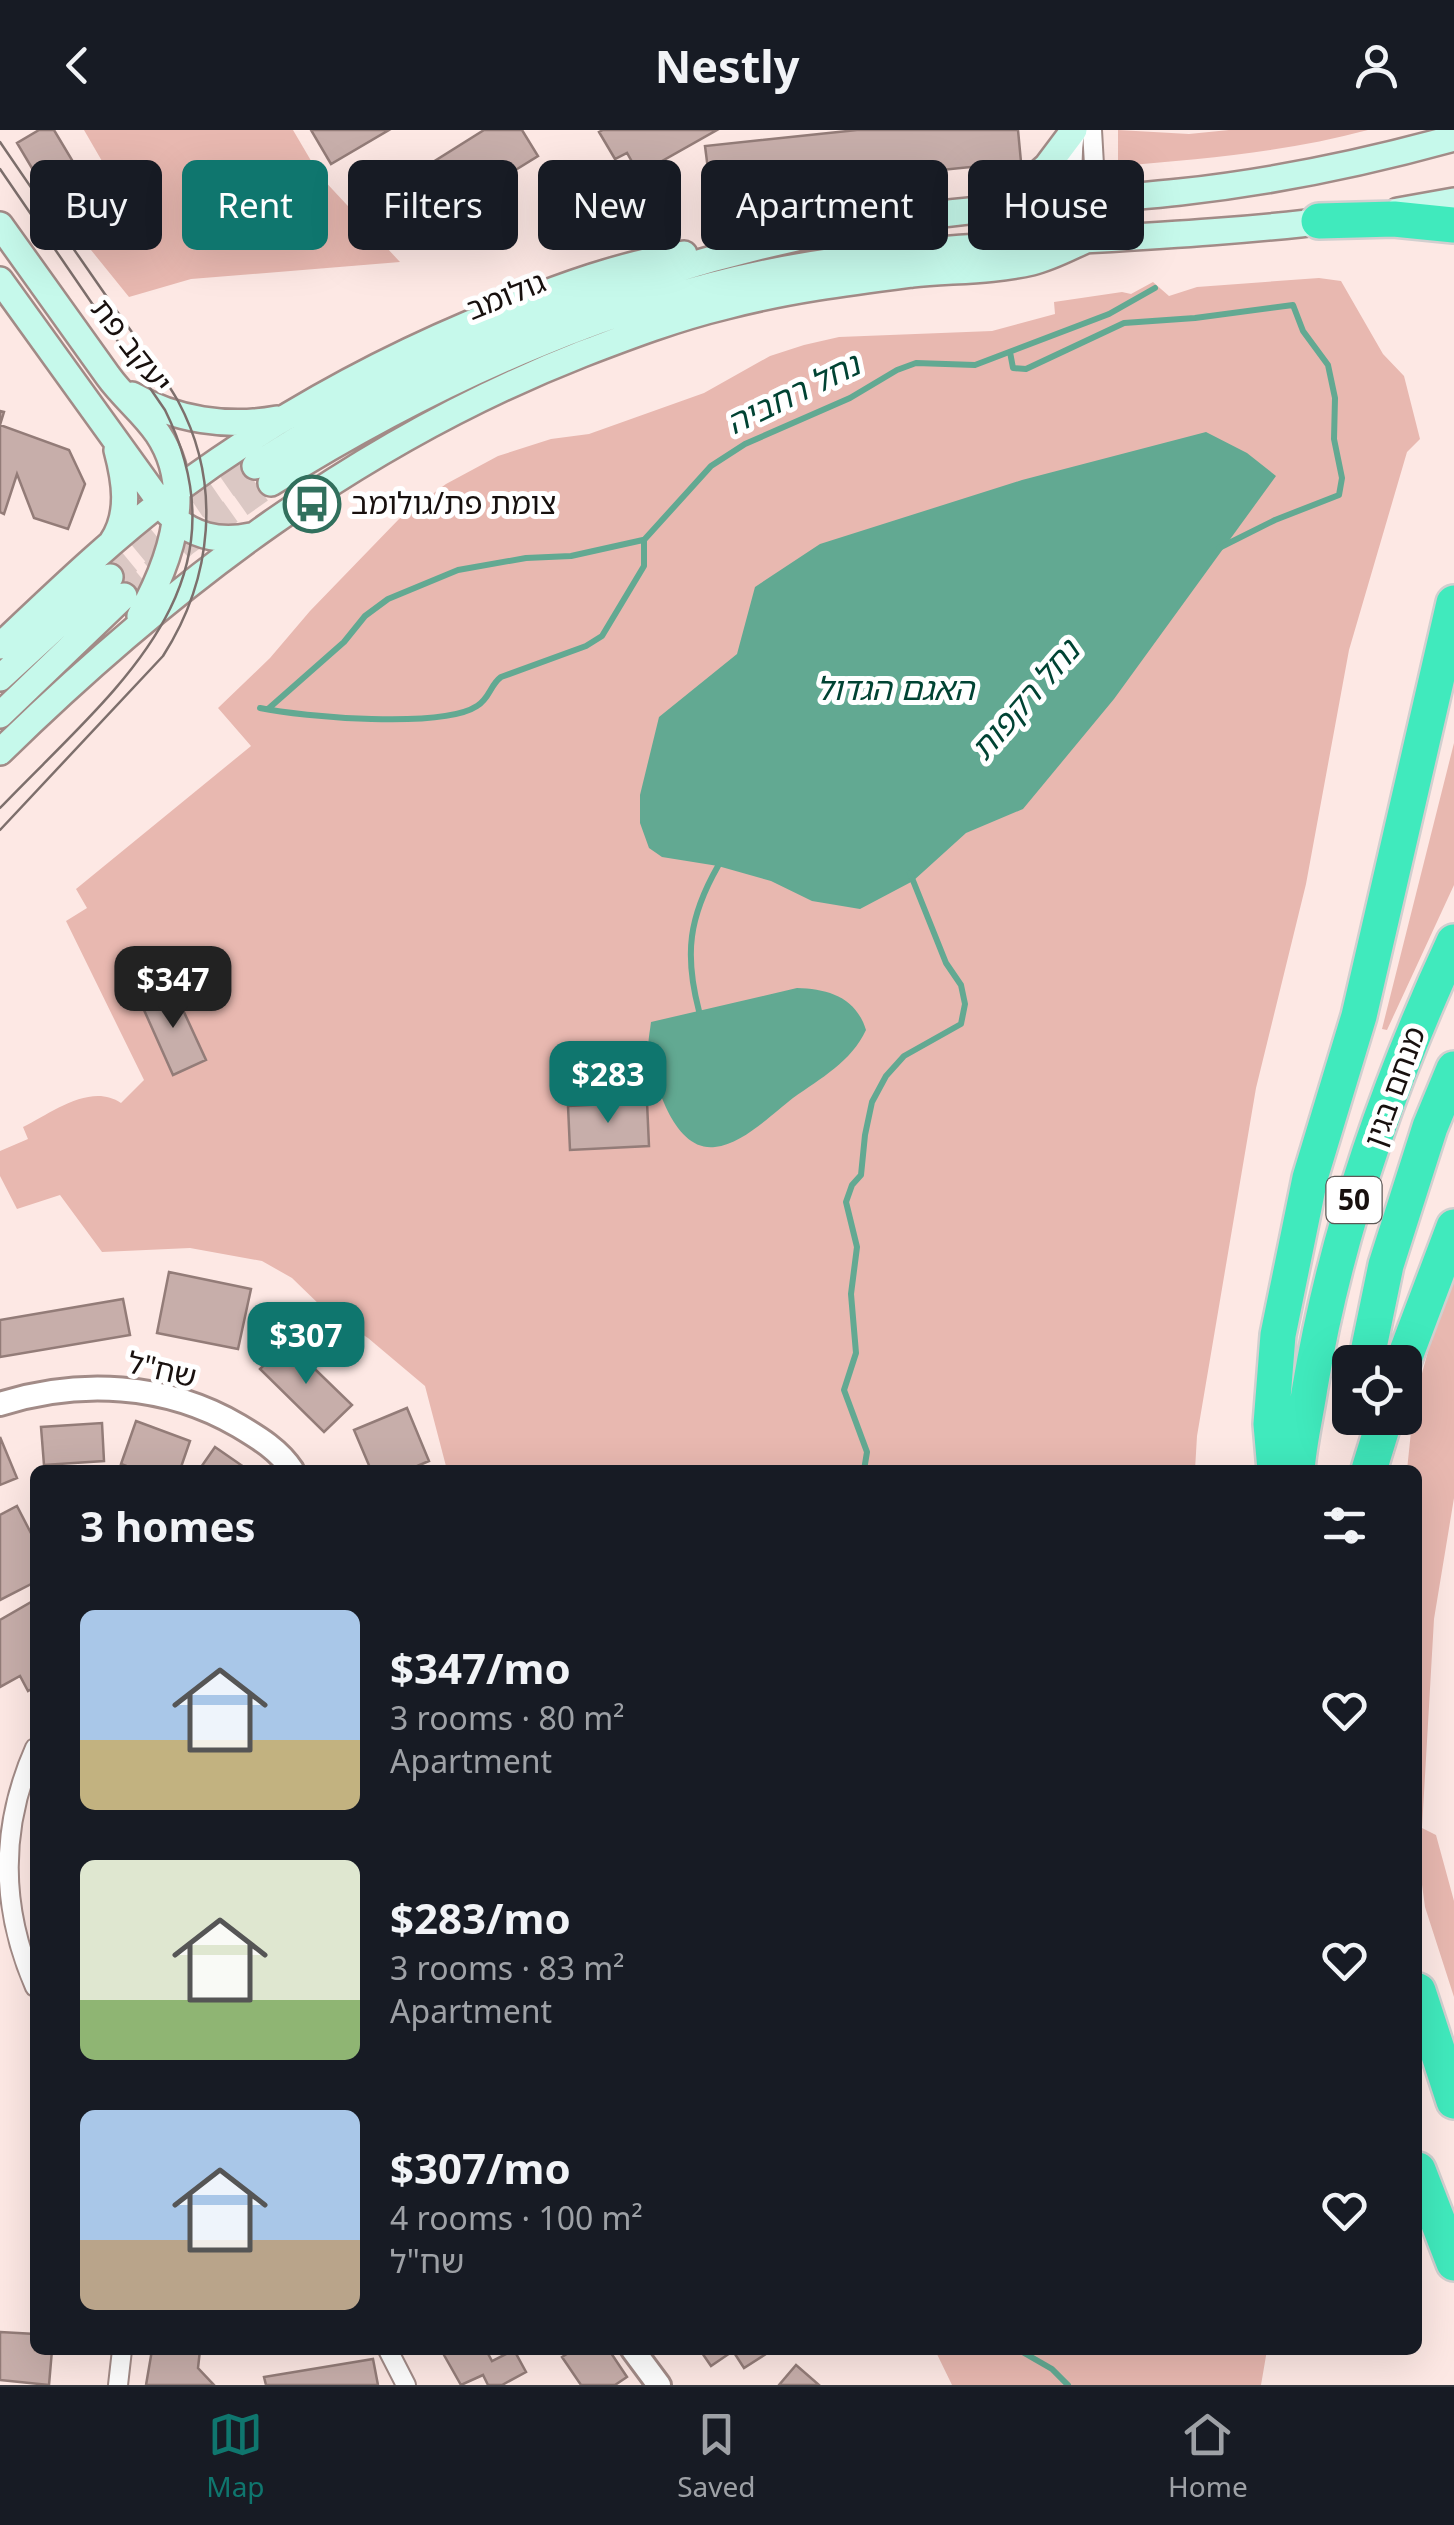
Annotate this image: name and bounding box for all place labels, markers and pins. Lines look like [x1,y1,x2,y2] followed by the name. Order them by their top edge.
[282,474,342,534] bus stop icon: צומת פת/גולומב
[351,482,557,523] place label: צומת פת/גולומב
[114,946,232,1031] pin: $347
[549,1041,667,1126] pin: $283
[247,1302,365,1387] pin: $307

